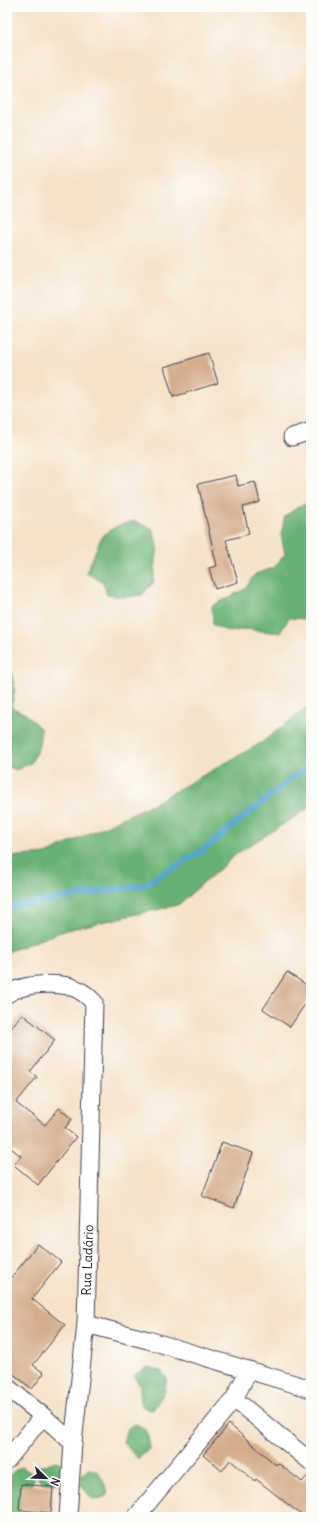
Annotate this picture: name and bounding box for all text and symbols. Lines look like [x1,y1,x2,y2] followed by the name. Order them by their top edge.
[78,1224,97,1296] street label: Rua Ladário
[26,1458,66,1498] north arrow
[47,1476,63,1488] text: N

